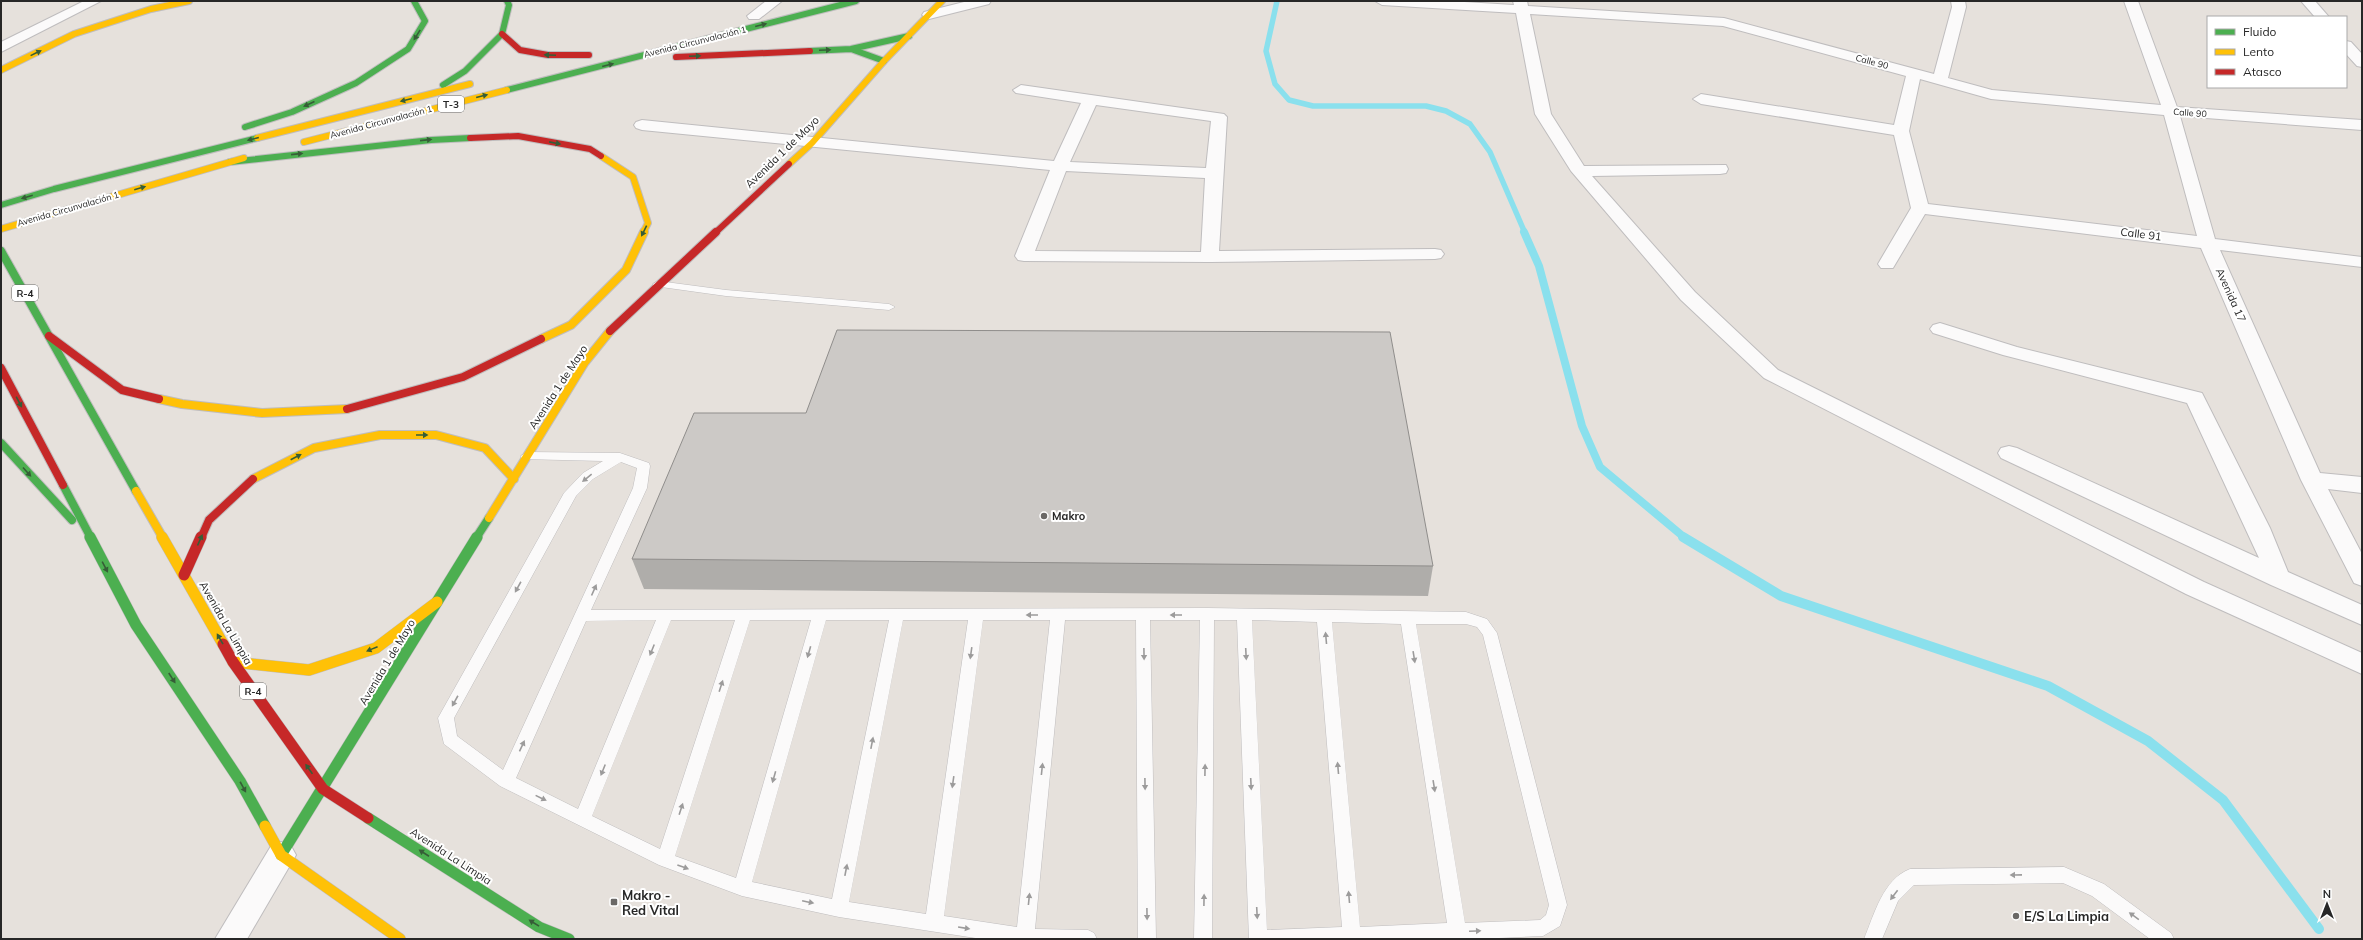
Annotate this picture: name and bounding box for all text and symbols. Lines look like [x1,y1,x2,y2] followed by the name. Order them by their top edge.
[2207,16,2347,88] legend
[755,22,768,28] one-way arrow
[642,23,747,60] street label: Avenida Circunvalación 1
[2243,24,2277,39] text: Fluido
[413,30,421,40] one-way arrow
[2243,44,2274,59] text: Lento
[819,47,831,54] one-way arrow
[30,50,42,56] one-way arrow
[544,51,556,58] one-way arrow
[1854,52,1890,71] street label: Calle 90
[689,53,702,59] one-way arrow
[602,61,614,67] one-way arrow
[2243,64,2282,79] text: Atasco
[476,93,488,99] one-way arrow
[438,96,464,112] road number: T-3
[399,97,412,103] one-way arrow
[304,101,315,107] one-way arrow
[329,103,433,140] street label: Avenida Circunvalación 1
[2173,106,2207,119] street label: Calle 90
[742,113,822,191] street label: Avenida 1 de Mayo
[246,136,259,142] one-way arrow
[420,137,432,144] one-way arrow
[549,140,561,146] one-way arrow
[291,151,303,158] one-way arrow
[135,185,147,191] one-way arrow
[16,189,120,228] street label: Avenida Circunvalación 1
[21,194,33,200] one-way arrow
[641,225,647,237] one-way arrow
[2120,225,2162,243] street label: Calle 91
[2213,266,2249,324] street label: Avenida 17
[12,285,38,301] road number: R-4
[526,342,590,432] street label: Avenida 1 de Mayo
[16,396,22,408] one-way arrow
[416,432,429,438] one-way arrow
[290,454,301,460] one-way arrow
[23,467,32,477] one-way arrow
[582,474,593,482] one-way arrow
[1052,509,1086,523] place label: Makro
[1039,511,1049,521] marker: Makro
[197,534,203,545] one-way arrow
[102,561,109,573] one-way arrow
[196,579,256,667] street label: Avenida La Limpia
[515,581,522,593] one-way arrow
[592,583,598,595] one-way arrow
[1025,612,1038,618] one-way arrow
[1169,612,1182,618] one-way arrow
[356,617,418,707] street label: Avenida 1 de Mayo
[1323,632,1330,644] one-way arrow
[217,633,223,645] one-way arrow
[648,644,654,656] one-way arrow
[366,646,378,652] one-way arrow
[806,646,812,658] one-way arrow
[968,647,974,659] one-way arrow
[1141,648,1147,661] one-way arrow
[1242,648,1249,660] one-way arrow
[1411,651,1417,663] one-way arrow
[168,673,176,684] one-way arrow
[718,679,724,691] one-way arrow
[240,683,266,699] road number: R-4
[452,695,459,707] one-way arrow
[869,737,875,749] one-way arrow
[519,740,525,751] one-way arrow
[1334,762,1341,774] one-way arrow
[1039,763,1045,775] one-way arrow
[1202,763,1208,776] one-way arrow
[305,764,313,774] one-way arrow
[599,765,605,777] one-way arrow
[771,771,777,783] one-way arrow
[950,776,956,788] one-way arrow
[1142,778,1149,790] one-way arrow
[1248,778,1255,790] one-way arrow
[1431,780,1437,792] one-way arrow
[240,781,247,793] one-way arrow
[535,795,547,801] one-way arrow
[679,803,685,815] one-way arrow
[408,824,494,888] street label: Avenida La Limpia
[418,850,430,857] one-way arrow
[678,864,690,870] one-way arrow
[844,864,850,877] one-way arrow
[2009,872,2022,878] one-way arrow
[2307,884,2347,924] north arrow
[622,887,679,918] place label: Makro - Red Vital
[2323,887,2331,901] text: N
[1890,889,1898,900] one-way arrow
[1346,891,1352,903] one-way arrow
[1026,893,1032,905] one-way arrow
[1201,893,1207,906] one-way arrow
[609,897,619,907] marker: Makro - Red Vital
[802,900,814,906] one-way arrow
[1254,907,1260,920] one-way arrow
[1144,908,1150,921] one-way arrow
[2024,908,2109,924] place label: E/S La Limpia
[2011,911,2021,921] marker: E/S La Limpia
[2128,912,2139,920] one-way arrow
[529,919,539,927] one-way arrow
[958,925,970,931] one-way arrow
[1469,927,1481,934] one-way arrow

